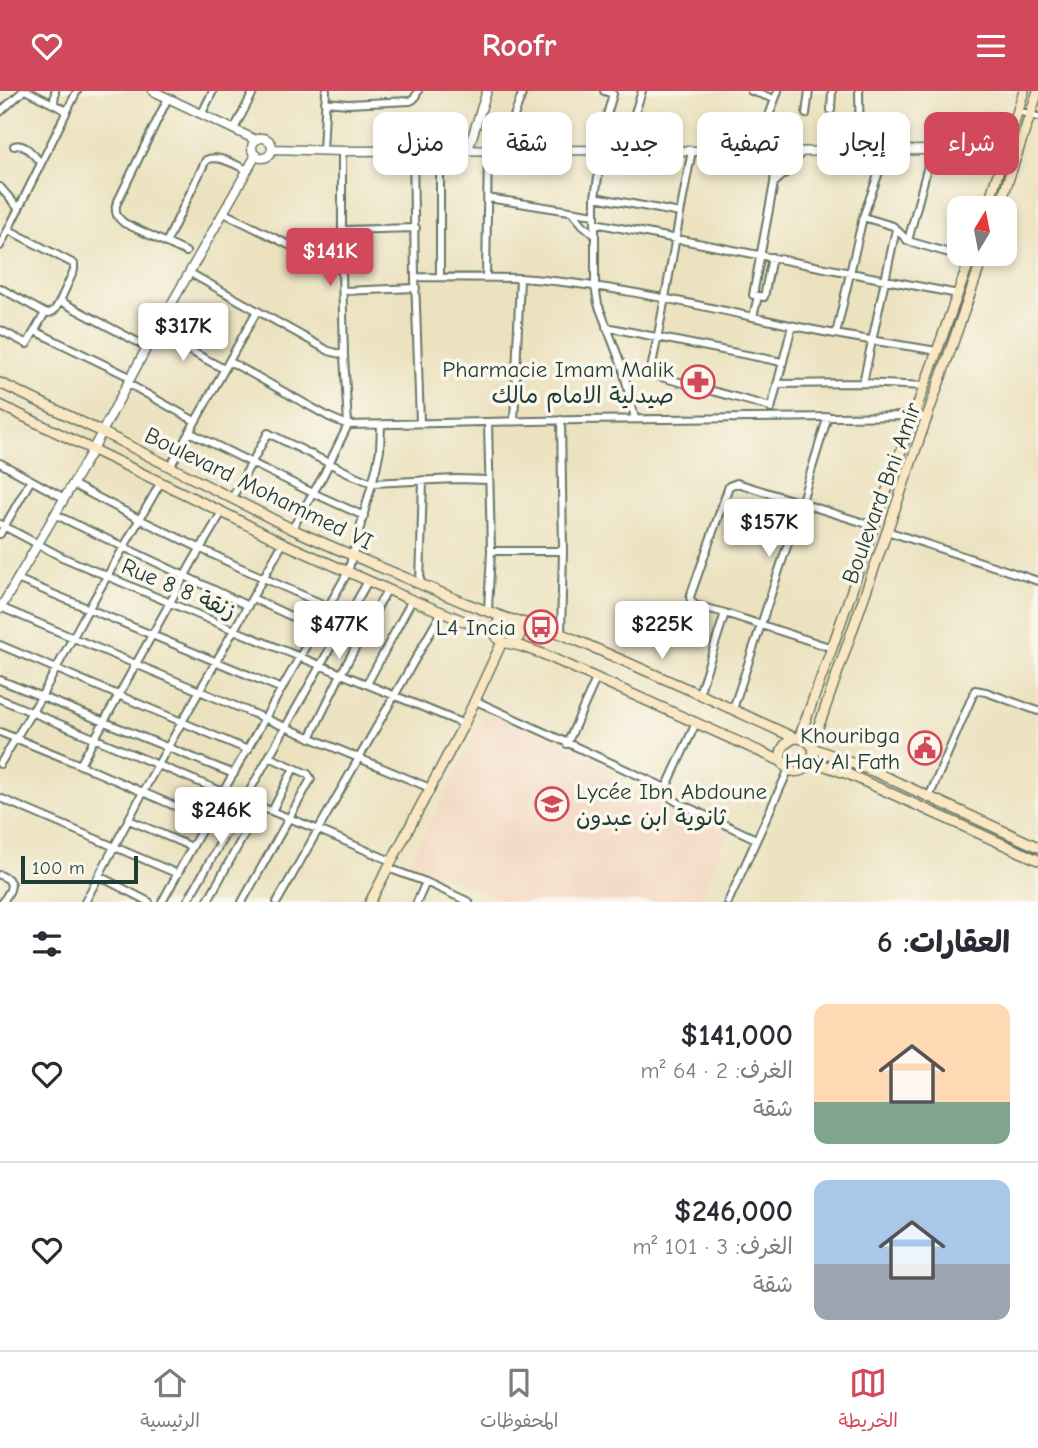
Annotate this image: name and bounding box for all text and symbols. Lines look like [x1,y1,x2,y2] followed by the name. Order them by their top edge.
[28,27,66,65] icon: heart
[482,27,556,64] text: Roofr
[972,27,1010,65] icon: menu
[373,112,468,175] chip: منزل
[482,112,572,175] chip: شقة
[586,112,683,175] chip: جديد
[697,112,803,175] chip: تصفية
[817,112,910,175] chip: إيجار
[924,112,1019,175] chip: شراء
[947,196,1017,266] north arrow
[947,196,1017,266] map controls
[281,229,379,288] pin: $141K
[302,237,358,264] text: $141K
[134,303,232,363] pin: $317K
[154,312,212,339] text: $317K
[442,356,674,413] place label: Pharmacie Imam Malik صيدلية الامام مالك
[679,363,717,401] pharmacy icon: Pharmacie Imam Malik صيدلية الامام مالك
[836,398,927,587] street label: Boulevard Bni Amir
[140,421,377,555] street label: Boulevard Mohammed VI
[720,499,818,559] pin: $157K
[740,508,798,535] text: $157K
[118,552,240,625] street label: Rue 8 8 زنقة
[290,601,388,661] pin: $477K
[613,601,711,661] pin: $225K
[522,608,560,646] bus stop icon: L4 Incia
[310,610,368,637] text: $477K
[631,610,693,637] text: $225K
[436,614,516,641] place label: L4 Incia
[785,722,900,775] place label: Khouribga Hay Al Fath
[906,729,944,767] public building icon: Khouribga Hay Al Fath
[576,778,767,831] place label: Lycée Ibn Abdoune ثانوية ابن عبدون
[533,785,571,823] school or university icon: Lycée Ibn Abdoune ثانوية ابن عبدون
[172,787,270,847] pin: $246K
[191,796,251,823] text: $246K
[21,853,138,885] scale bar
[32,857,85,879] text: 100 m
[28,925,66,963] icon: filters
[877,925,1010,960] text: العقارات: 6
[680,1018,793,1053] text: $141,000
[870,1032,954,1116] icon: home
[28,1055,66,1093] icon: heart
[641,1057,793,1084] text: الغرف: 2 · 64 m²
[753,1095,793,1122] text: شقة
[674,1194,793,1229] text: $246,000
[870,1208,954,1292] icon: home
[28,1231,66,1269] icon: heart
[632,1233,793,1260] text: الغرف: 3 · 101 m²
[753,1271,793,1298] text: شقة
[140,1364,200,1437] tab: الرئيسية
[480,1364,558,1437] tab: المحفوظات
[839,1364,898,1437] tab: الخريطة

